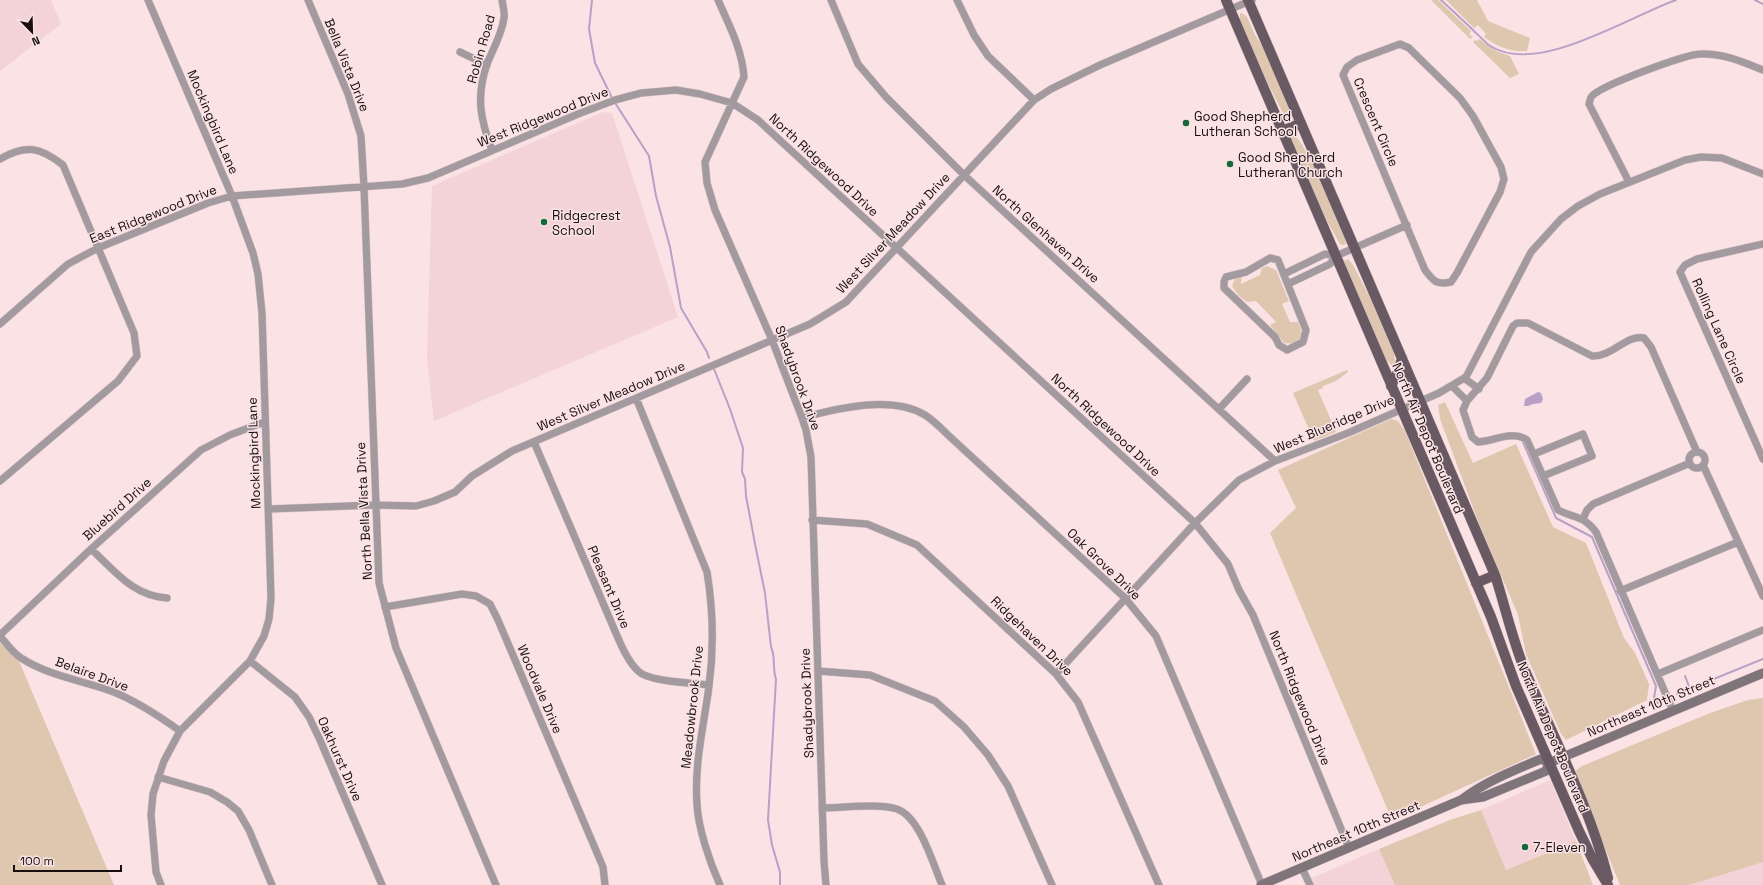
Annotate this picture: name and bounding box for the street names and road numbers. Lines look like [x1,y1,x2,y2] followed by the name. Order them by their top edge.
[463,13,499,85] street label: Robin Road
[321,16,373,114] street label: Bella Vista Drive
[183,67,243,177] street label: Mockingbird Lane
[1350,75,1402,169] street label: Crescent Circle
[475,83,611,151] street label: West Ridgewood Drive
[766,110,882,220] street label: North Ridgewood Drive
[832,169,954,297] street label: West Silver Meadow Drive
[87,181,219,247] street label: East Ridgewood Drive
[989,181,1103,287] street label: North Glenhaven Drive
[1688,276,1750,386] street label: Rolling Lane Circle
[771,323,825,433] street label: Shadybrook Drive
[534,357,688,435] street label: West Silver Meadow Drive
[1388,360,1468,516] street label: North Air Depot Boulevard
[1048,370,1164,480] street label: North Ridgewood Drive
[1271,391,1397,457] street label: West Blueridge Drive
[244,397,264,509] street label: Mockingbird Lane
[352,442,376,580] street label: North Bella Vista Drive
[79,474,155,544] street label: Bluebird Drive
[1063,524,1145,604] street label: Oak Grove Drive
[584,543,634,631] street label: Pleasant Drive
[987,592,1077,680] street label: Ridgehaven Drive
[1265,628,1335,768] street label: North Ridgewood Drive
[514,642,566,736] street label: Woodvale Drive
[677,645,707,769] street label: Meadowbrook Drive
[797,648,817,758] street label: Shadybrook Drive
[53,653,131,695] street label: Belaire Drive
[1513,659,1593,815] street label: North Air Depot Boulevard
[1584,671,1718,741] street label: Northeast 10th Street
[314,714,366,804] street label: Oakhurst Drive
[1289,796,1423,866] street label: Northeast 10th Street

